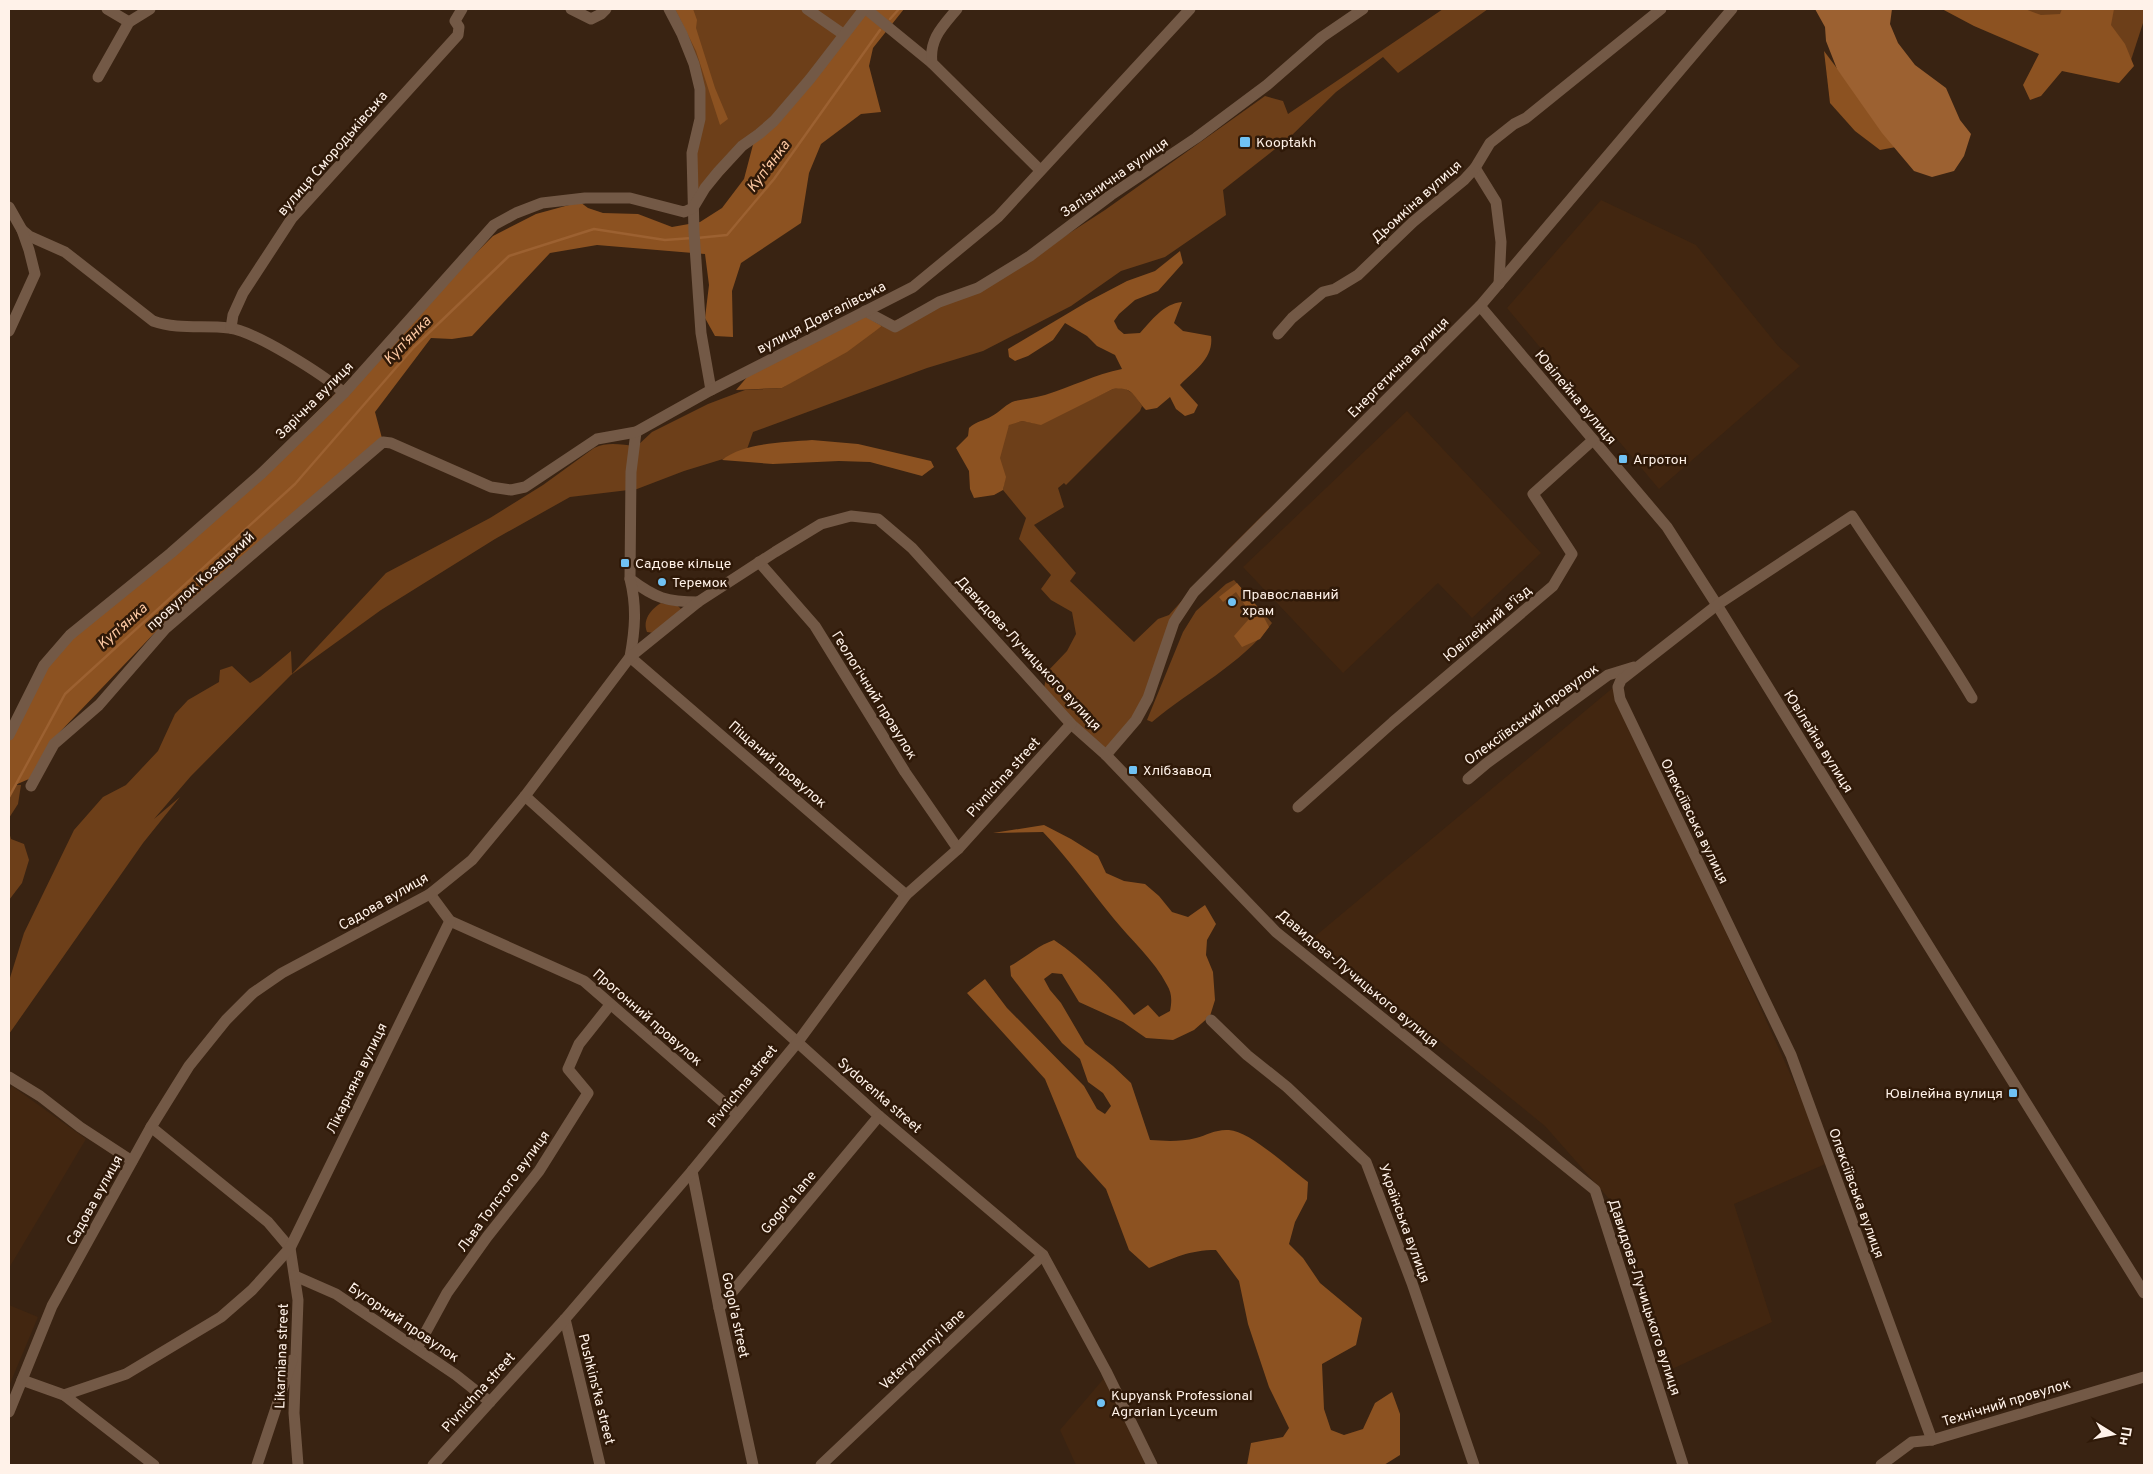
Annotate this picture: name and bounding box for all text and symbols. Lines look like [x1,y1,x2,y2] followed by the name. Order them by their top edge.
[274,88,392,220] street label: вулиця Смородьківська
[1058,135,1172,222] street label: Залізнична вулиця
[1238,135,1252,149] marker: Kooptakh
[1256,135,1316,152] place label: Kooptakh
[743,137,795,197] water label: Куп'янка
[1368,157,1466,247] street label: Дьомкіна вулиця
[754,278,889,358] street label: вулиця Довгалівська
[380,312,436,369] water label: Куп'янка
[1345,314,1453,422] street label: Енергетична вулиця
[1530,347,1619,449] street label: Ювілейна вулиця
[273,359,358,444] street label: Зарічна вулиця
[1633,452,1687,469] place label: Агротон
[1617,453,1629,465] marker: Агротон
[144,529,258,635] street label: провулок Козацький
[635,556,731,573] place label: Садове кільце
[619,557,631,569] marker: Садове кільце
[952,573,1104,735] street label: Давидова-Лучицького вулиця
[672,575,728,592] place label: Теремок
[656,576,668,588] marker: Теремок
[1440,582,1536,666] street label: Ювілейний в'їзд
[1242,587,1339,620] place label: Православний храм
[1226,596,1238,608] marker: Православний храм
[94,600,152,655] water label: Куп'янка
[827,628,920,763] street label: Геологічний провулок
[1461,661,1602,770] street label: Олексіївський провулок
[1779,687,1856,796] street label: Ювілейна вулиця
[724,718,830,812] street label: Піщаний провулок
[964,735,1044,821] street label: Pivnichna street
[1656,756,1731,887] street label: Олексіївська вулиця
[1143,763,1212,780] place label: Хлібзавод
[1127,764,1139,776] marker: Хлібзавод
[336,870,432,935] street label: Садова вулиця
[1273,907,1441,1052] street label: Давидова-Лучицького вулиця
[589,966,705,1070] street label: Прогонний провулок
[323,1020,392,1137] street label: Лікарняна вулиця
[705,1042,782,1132] street label: Pivnichna street
[833,1055,925,1137] street label: Sydorenka street
[1885,1086,2003,1103] place label: Ювілейна вулиця
[2007,1087,2019,1099] marker: Ювілейна вулиця
[1824,1126,1887,1261] street label: Олексіївська вулиця
[454,1128,554,1256] street label: Льва Толстого вулиця
[64,1153,127,1249] street label: Садова вулиця
[1374,1162,1433,1285] street label: Українська вулиця
[758,1168,821,1238] street label: Gogol'a lane
[1604,1197,1683,1398] street label: Давидова-Лучицького вулиця
[717,1271,752,1360] street label: Gogol'a street
[345,1280,462,1367] street label: Бугорний провулок
[272,1303,293,1409] street label: Likarniana street
[877,1306,969,1394] street label: Veterynarnyi lane
[574,1332,618,1447] street label: Pushkins'ka street
[439,1350,519,1436] street label: Pivnichna street
[1940,1376,2073,1431] street label: Технічний провулок
[1111,1388,1253,1421] place label: Kupyansk Professional Agrarian Lyceum
[1095,1397,1107,1409] marker: Kupyansk Professional Agrarian Lyceum
[2088,1409,2138,1459] north arrow
[2114,1425,2134,1447] text: Пн

